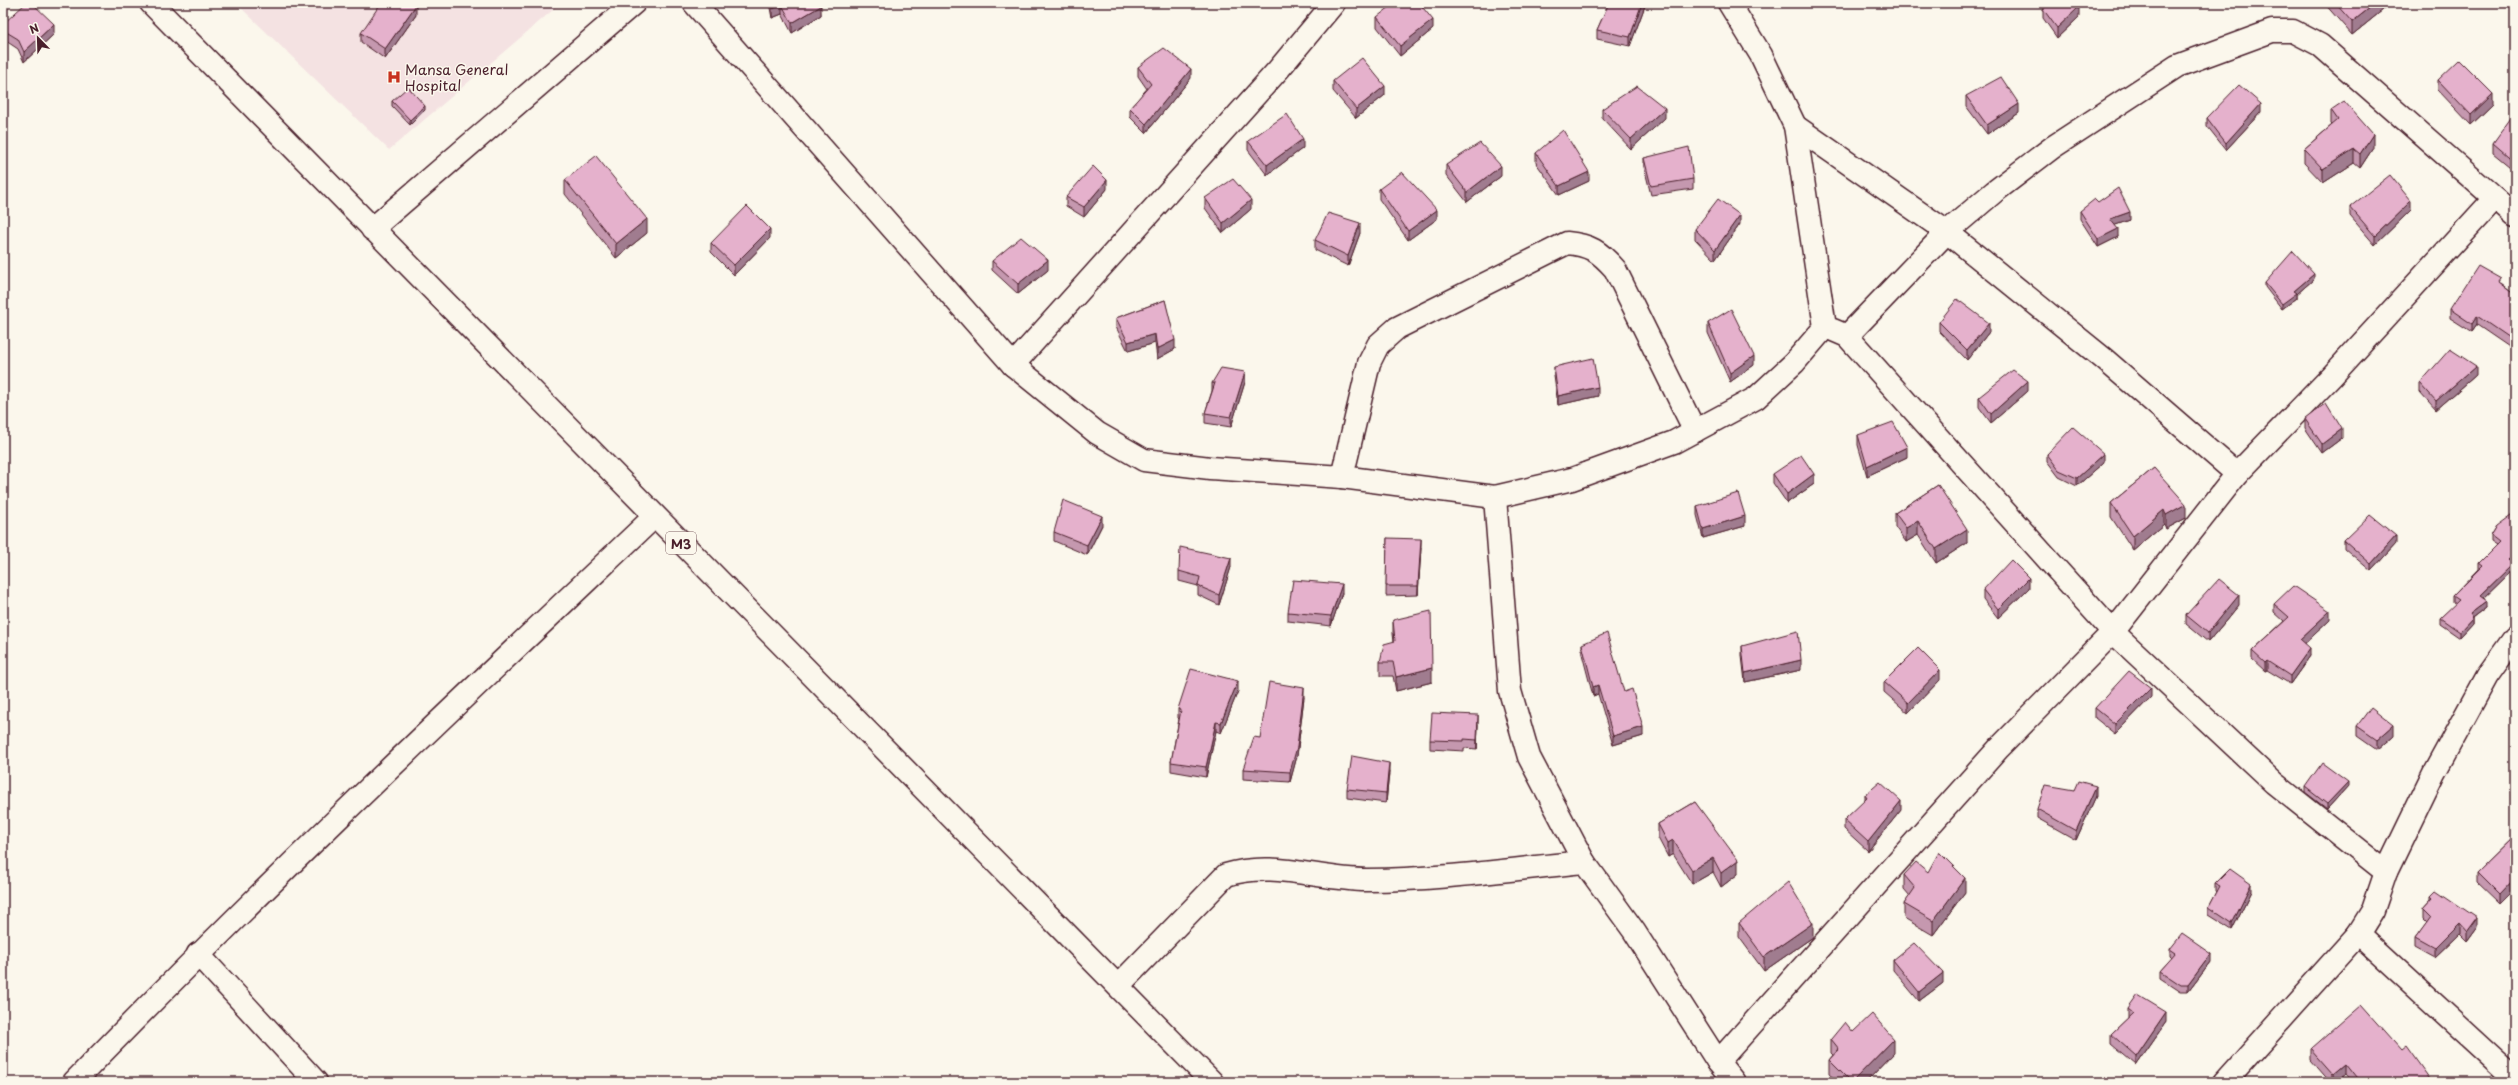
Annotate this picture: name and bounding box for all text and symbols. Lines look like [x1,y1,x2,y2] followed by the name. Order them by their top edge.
[18,18,58,58] north arrow
[27,19,41,38] text: N
[405,59,508,96] place label: Mansa General Hospital
[386,69,402,85] hospital icon: Mansa General Hospital
[666,532,696,554] road number: M3

